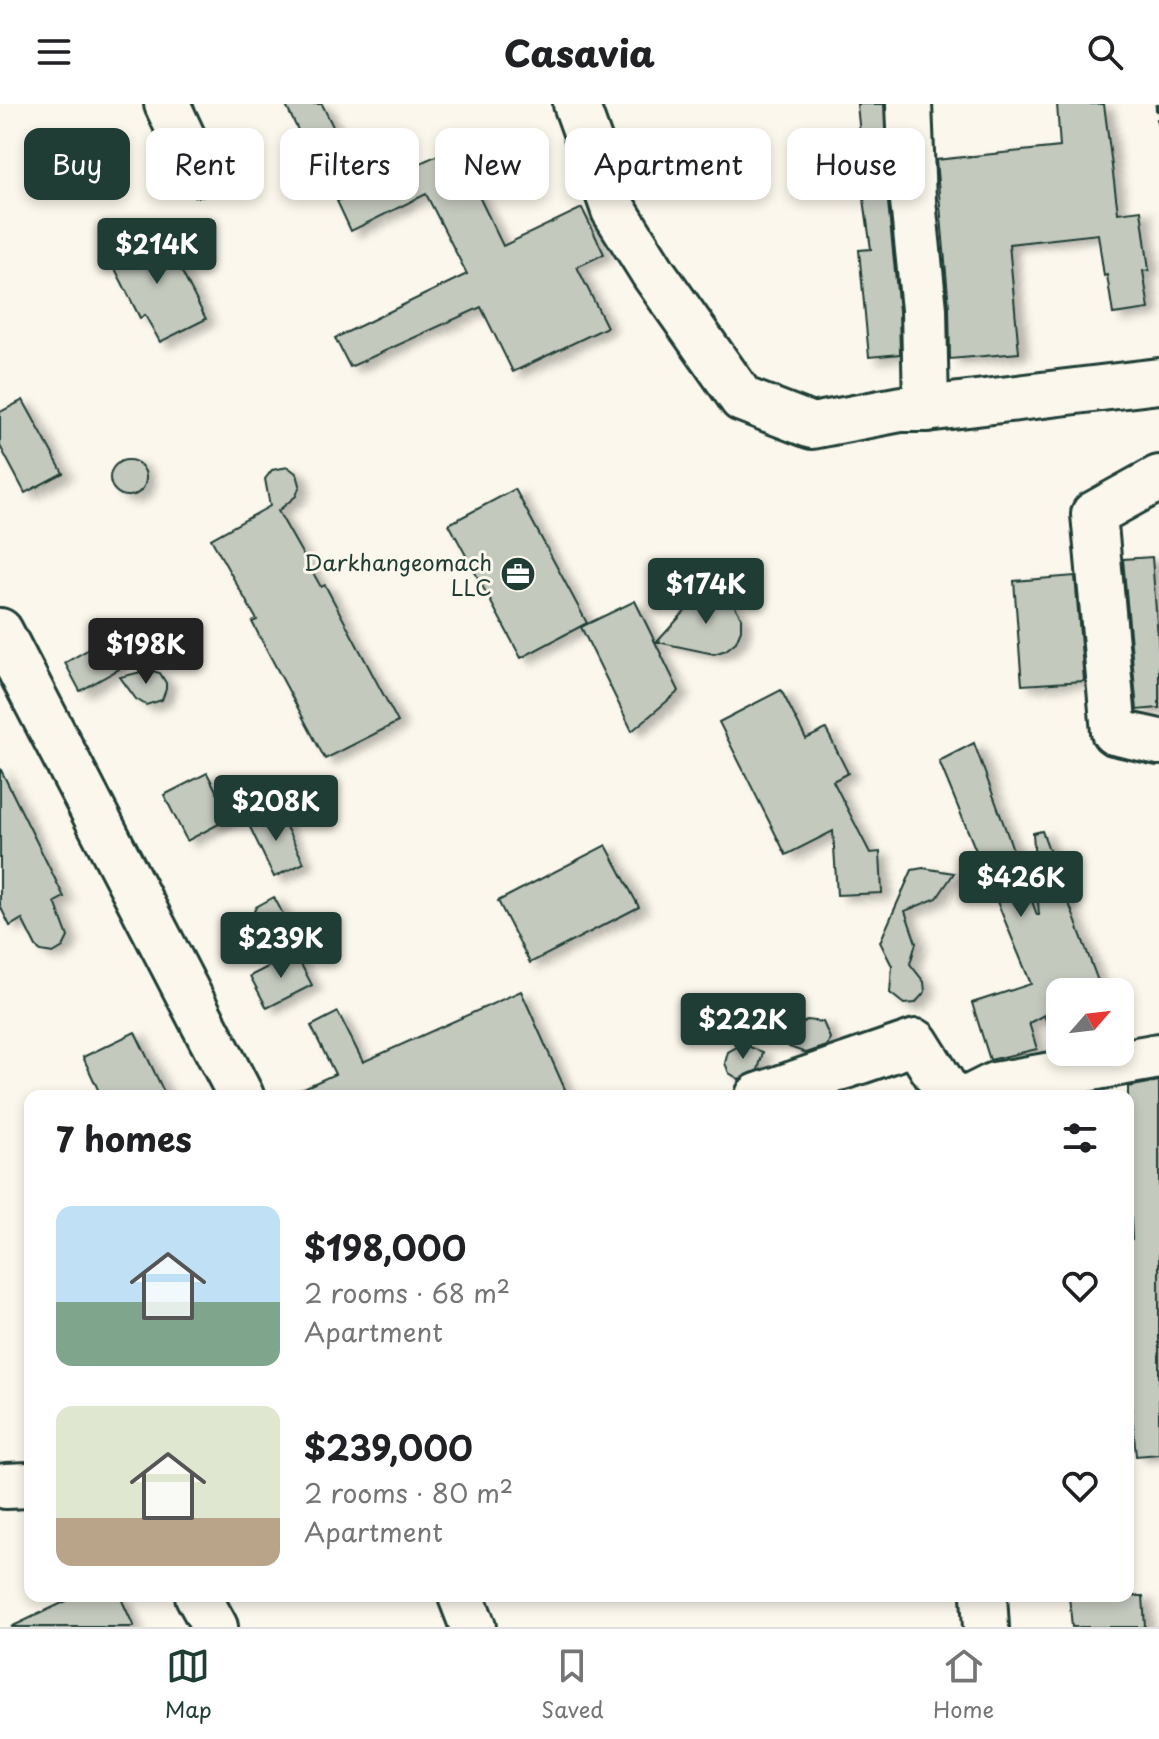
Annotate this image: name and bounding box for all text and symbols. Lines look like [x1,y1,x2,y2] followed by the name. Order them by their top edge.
[504,25,655,79] text: Casavia
[32,30,76,74] icon: menu
[1083,30,1127,74] icon: search
[24,128,130,200] chip: Buy
[146,128,264,200] chip: Rent
[280,128,419,200] chip: Filters
[435,128,549,200] chip: New
[565,128,771,200] chip: Apartment
[787,128,925,200] chip: House
[101,218,213,286] pin: $214K
[115,224,199,263] text: $214K
[304,545,492,603] place label: Darkhangeomach LLC
[499,555,537,593] office icon: Darkhangeomach LLC
[650,558,762,626] pin: $174K
[666,564,746,603] text: $174K
[90,618,202,686] pin: $198K
[106,624,186,663] text: $198K
[220,775,332,843] pin: $208K
[232,781,320,820] text: $208K
[965,851,1077,919] pin: $426K
[977,857,1065,896] text: $426K
[225,912,337,980] pin: $239K
[239,918,323,957] text: $239K
[1046,978,1134,1066] north arrow
[1046,978,1134,1066] map controls
[687,993,799,1061] pin: $222K
[699,999,787,1038] text: $222K
[56,1112,192,1164] text: 7 homes
[1058,1116,1102,1160] icon: filters
[304,1221,466,1273] text: $198,000
[120,1238,216,1334] icon: home
[1058,1264,1102,1308] icon: heart
[304,1273,510,1312] text: 2 rooms · 68 m²
[304,1312,443,1351] text: Apartment
[304,1421,473,1473] text: $239,000
[120,1438,216,1534] icon: home
[1058,1464,1102,1508] icon: heart
[304,1473,513,1512] text: 2 rooms · 80 m²
[304,1512,443,1551] text: Apartment
[165,1644,212,1725] tab: Map
[541,1644,604,1725] tab: Saved
[933,1644,994,1725] tab: Home

